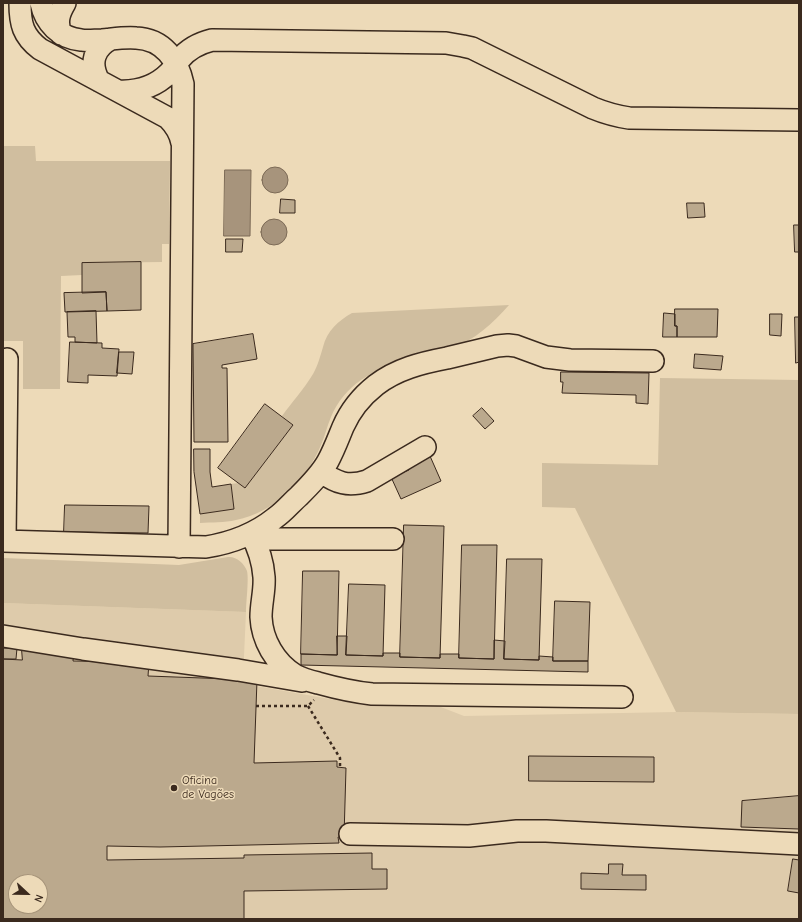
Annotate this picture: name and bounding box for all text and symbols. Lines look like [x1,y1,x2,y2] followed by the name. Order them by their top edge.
[182,774,234,802] place label: Oficina de Vagões
[169,783,179,793] marker: Oficina de Vagões
[8,874,48,914] north arrow
[31,893,46,904] text: N

